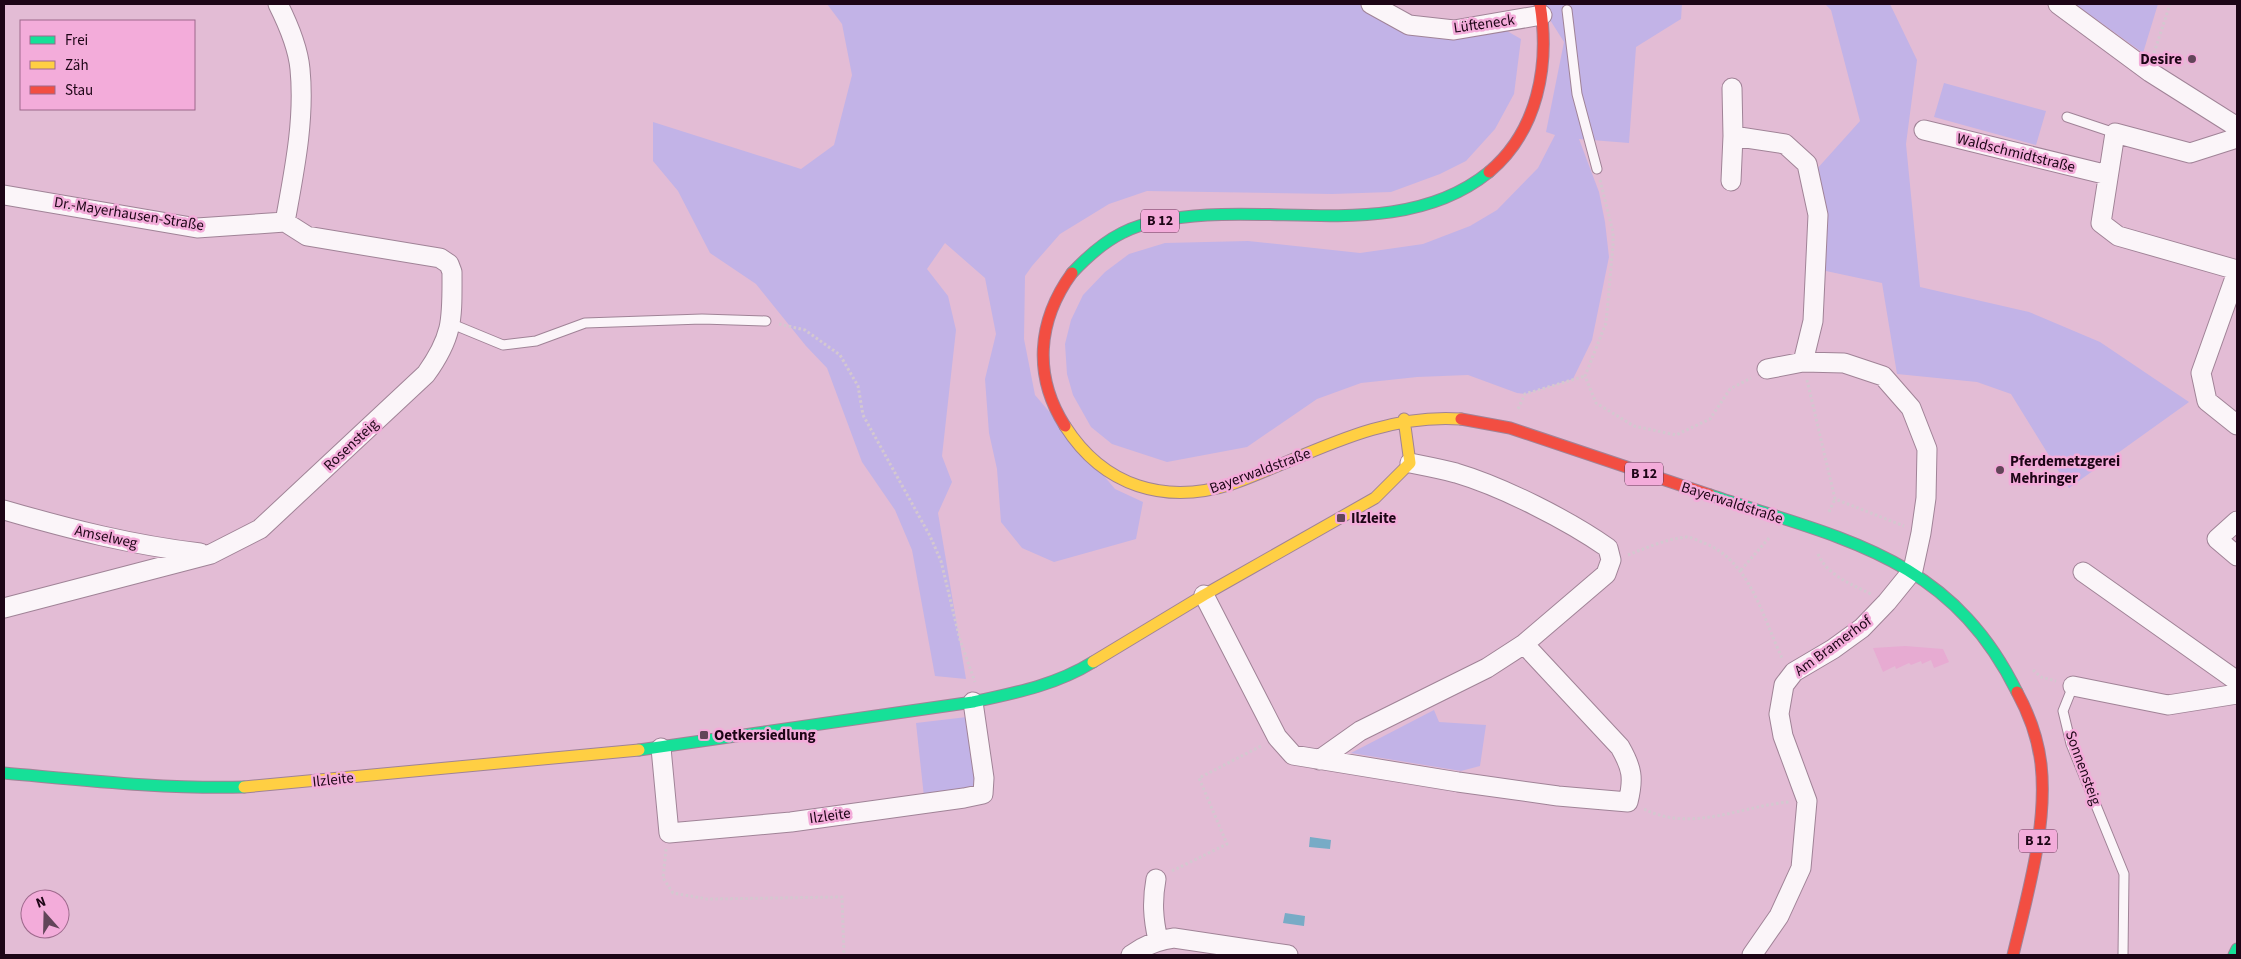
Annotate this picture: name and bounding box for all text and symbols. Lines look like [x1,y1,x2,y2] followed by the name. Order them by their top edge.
[1452,9,1516,39] street label: Lüfteneck
[20,20,195,110] legend
[65,30,88,51] text: Frei
[2140,49,2182,70] place label: Desire
[2186,53,2198,65] marker: Desire
[65,55,89,76] text: Zäh
[65,80,93,101] text: Stau
[1955,128,2077,178] street label: Waldschmidtstraße
[53,192,205,236] street label: Dr.-Mayerhausen-Straße
[1141,210,1179,232] road number: B 12
[319,414,383,476] street label: Rosensteig
[1207,443,1313,499] street label: Bayerwaldstraße
[2010,451,2120,489] place label: Pferdemetzgerei Mehringer
[1625,462,1663,486] road number: B 12
[1994,464,2006,476] marker: Pferdemetzgerei Mehringer
[1678,477,1786,529] street label: Bayerwaldstraße
[1351,508,1396,529] place label: Ilzleite
[1335,512,1347,524] marker: Ilzleite
[73,520,140,554] street label: Amselweg
[1790,611,1876,681] street label: Am Bramerhof
[714,725,816,746] place label: Oetkersiedlung
[2060,728,2106,809] street label: Sonnensteig
[698,729,710,741] marker: Oetkersiedlung
[311,767,355,793] street label: Ilzleite
[808,803,852,829] street label: Ilzleite
[2019,829,2057,852] road number: B 12
[20,889,70,939] north arrow
[33,892,49,914] text: N

